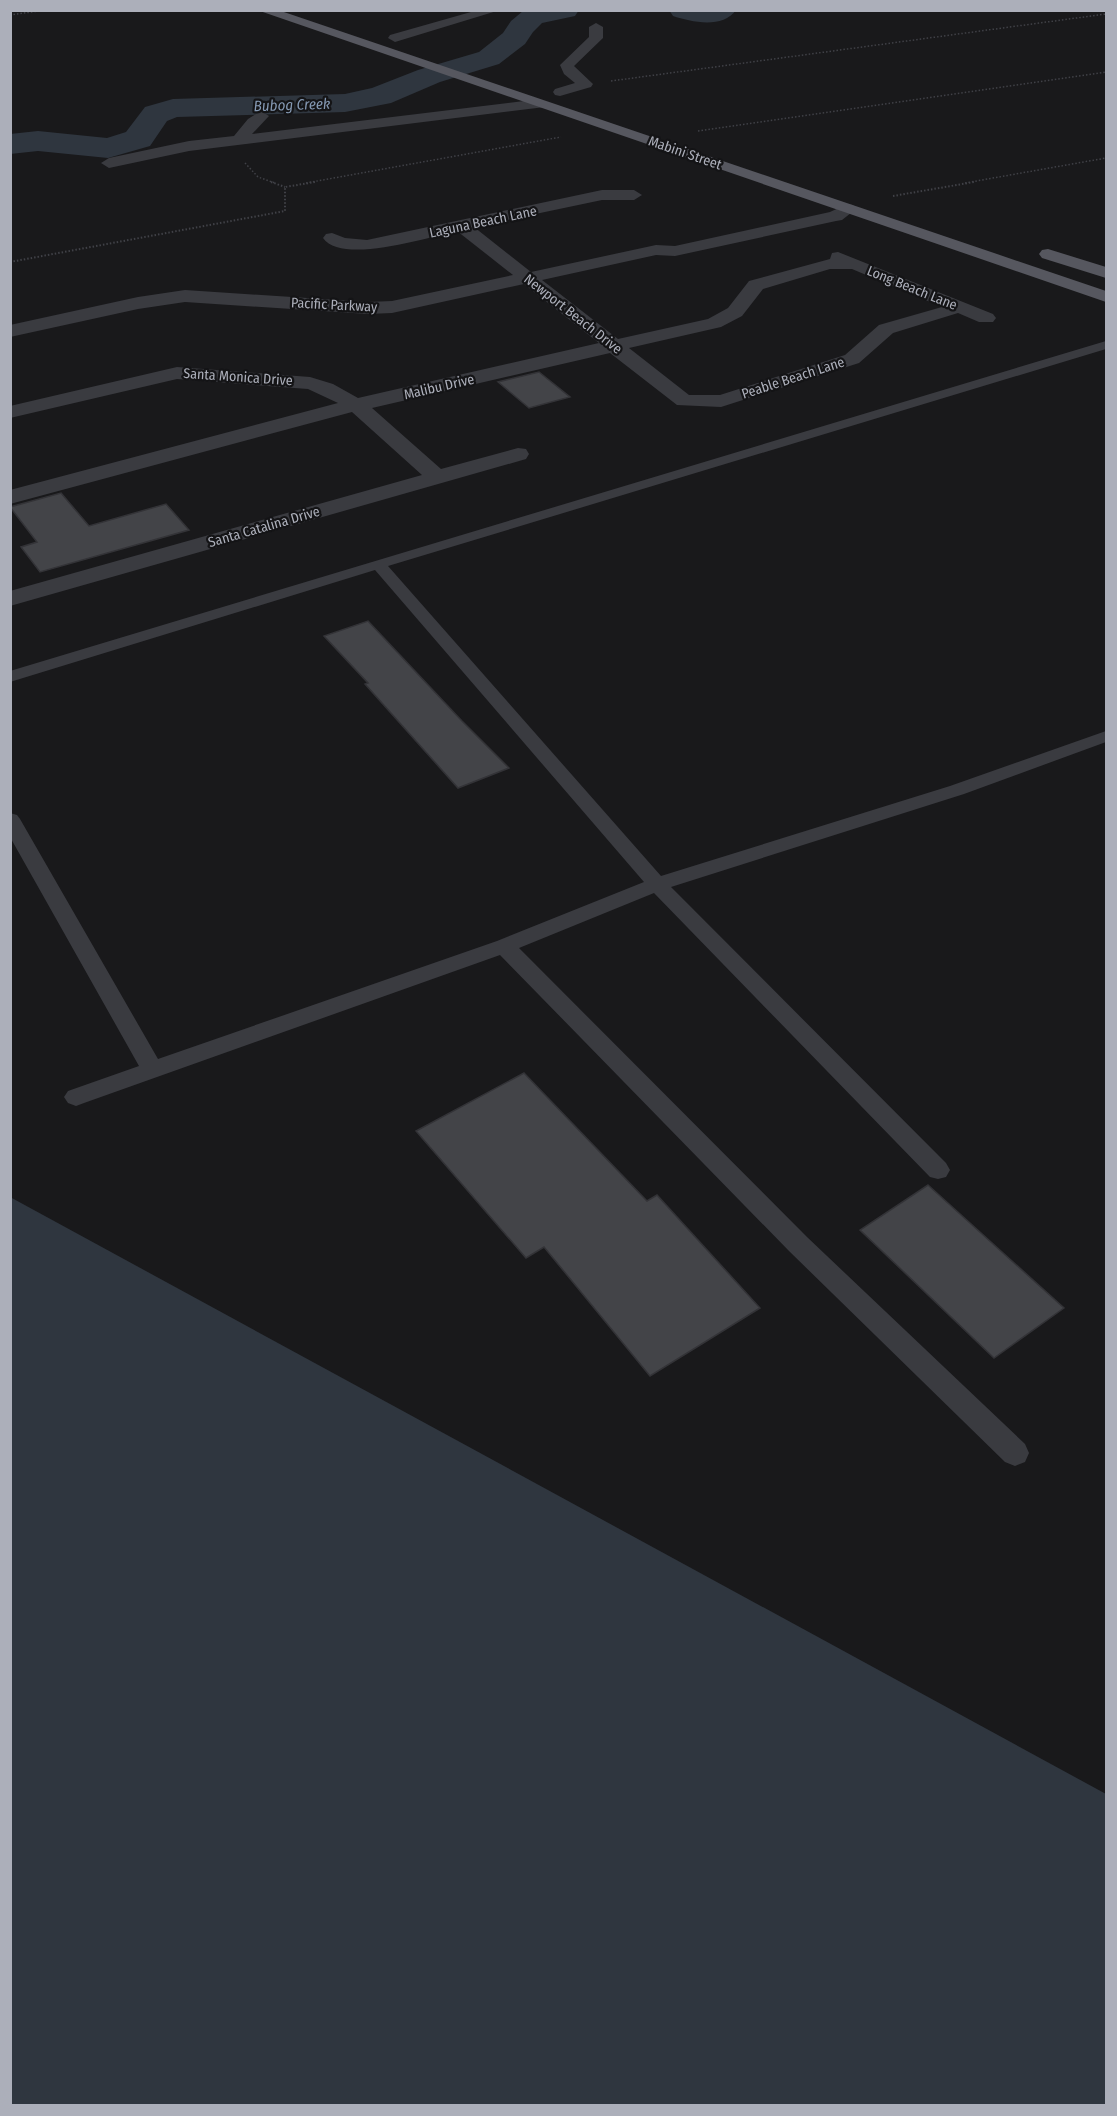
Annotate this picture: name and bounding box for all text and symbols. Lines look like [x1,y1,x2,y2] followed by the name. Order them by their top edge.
[253,95,331,115] water label: Bubog Creek
[646,133,724,174] street label: Mabini Street
[428,202,538,242] street label: Laguna Beach Lane
[864,262,960,314] street label: Long Beach Lane
[521,270,625,358] street label: Newport Beach Drive
[290,294,378,316] street label: Pacific Parkway
[739,353,847,403] street label: Peable Beach Lane
[183,365,293,389] street label: Santa Monica Drive
[402,371,476,403] street label: Malibu Drive
[206,503,322,551] street label: Santa Catalina Drive

